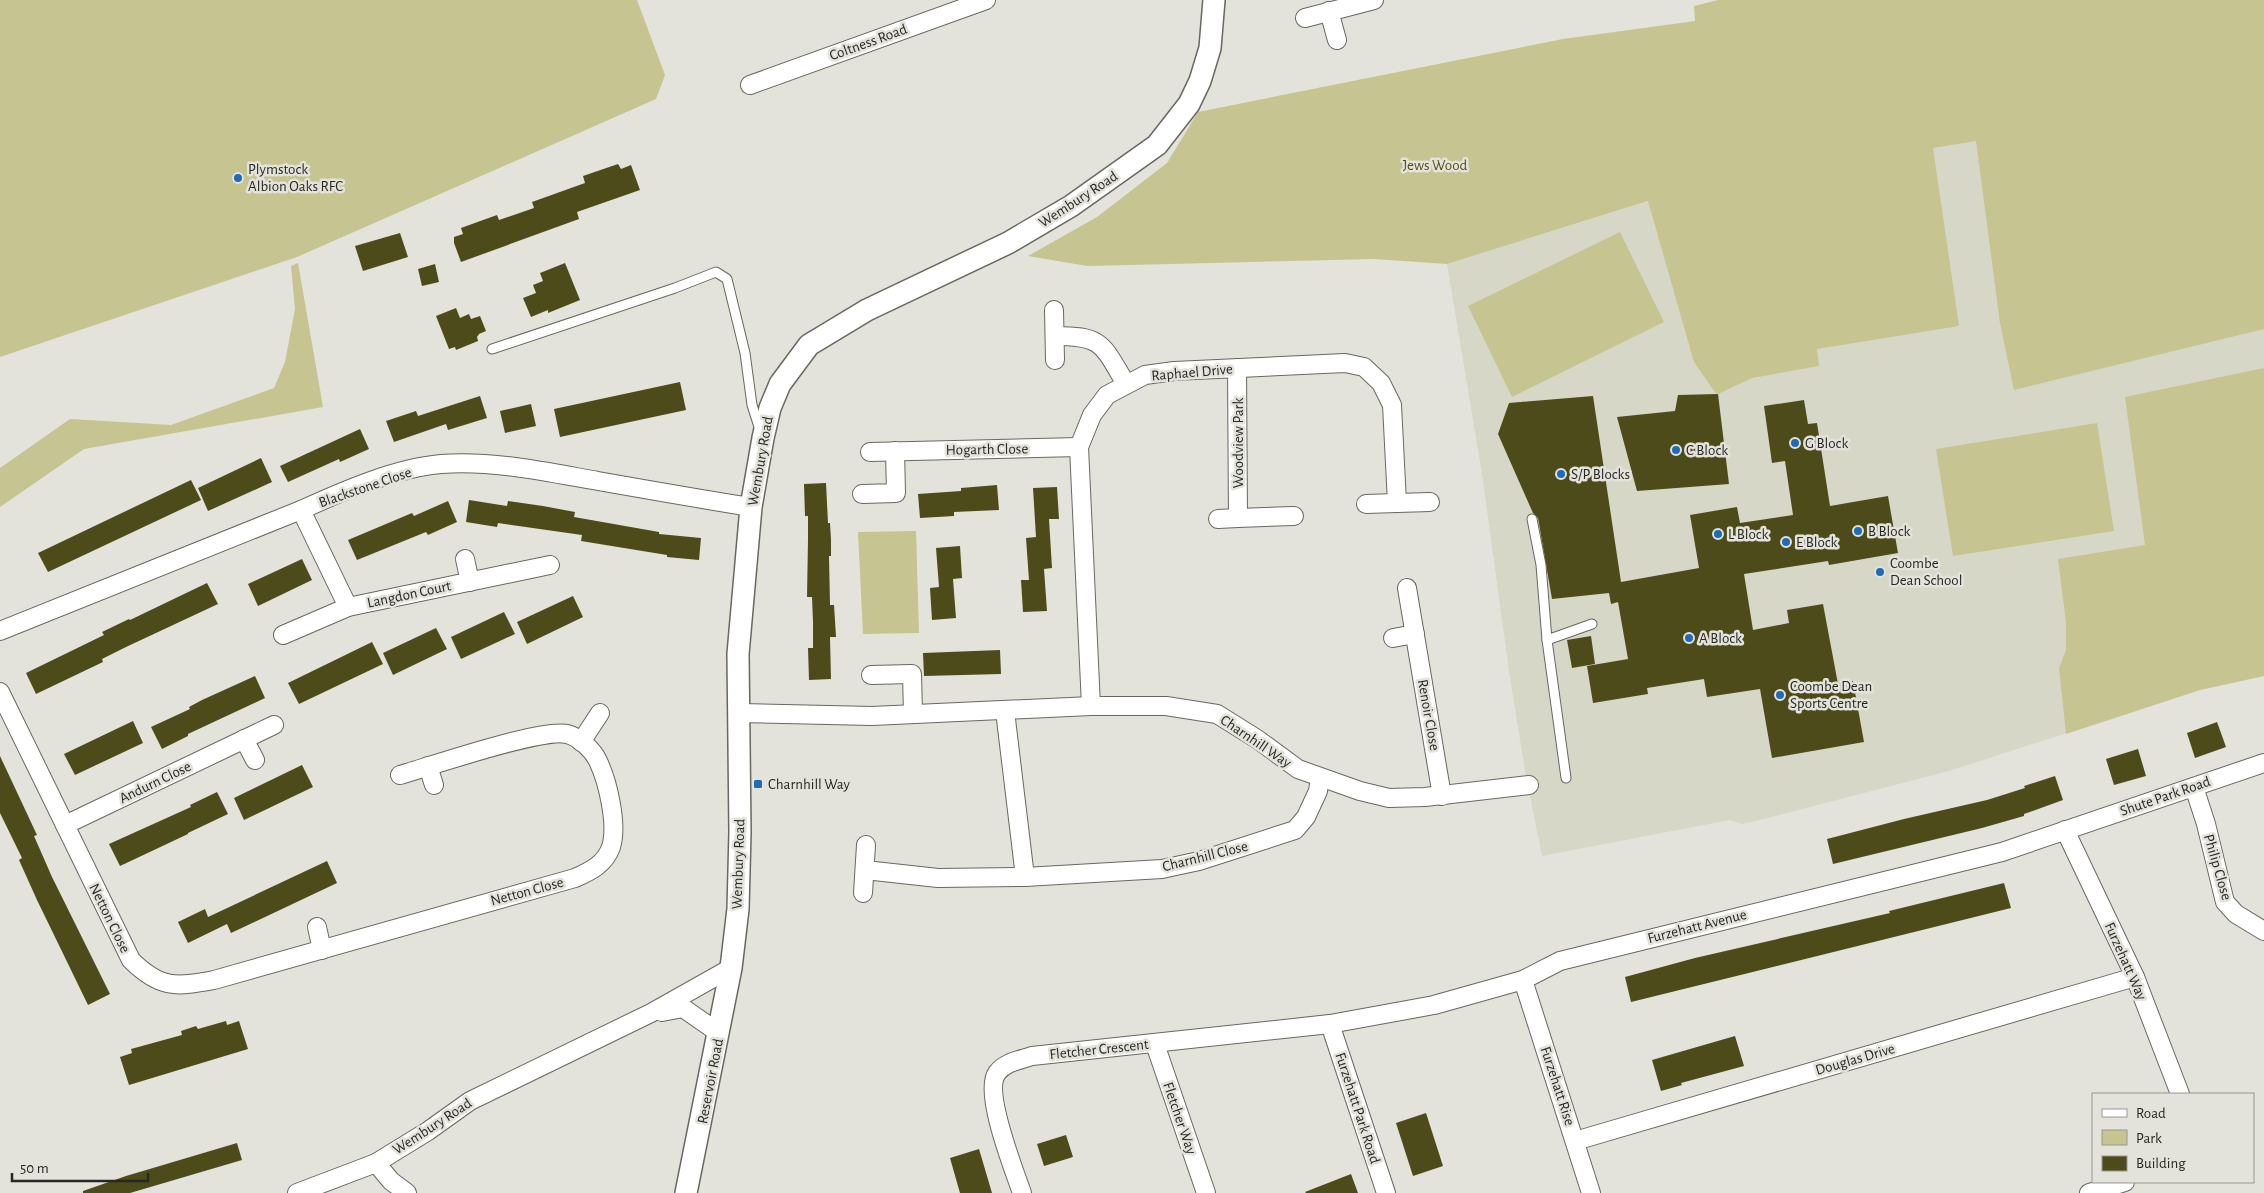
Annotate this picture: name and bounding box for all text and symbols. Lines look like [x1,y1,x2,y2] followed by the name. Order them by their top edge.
[827,21,909,63] street label: Coltness Road
[1403,158,1468,173] park label: Jews Wood
[248,162,343,194] place label: Plymstock Albion Oaks RFC
[1036,168,1121,230] street label: Wembury Road
[232,172,244,184] marker: Plymstock Albion Oaks RFC
[1151,361,1233,384] street label: Raphael Drive
[1231,398,1246,488] street label: Woodview Park
[745,415,776,507] street label: Wembury Road
[1805,436,1848,451] place label: G Block
[1789,437,1801,449] marker: G Block
[946,441,1028,458] street label: Hogarth Close
[1686,443,1728,458] place label: C Block
[1670,444,1682,456] marker: C Block
[317,465,414,510] street label: Blackstone Close
[1571,467,1630,482] place label: S/P Blocks
[1555,468,1567,480] marker: S/P Blocks
[1868,524,1910,539] place label: B Block
[1852,525,1864,537] marker: B Block
[1728,527,1769,542] place label: L Block
[1712,528,1724,540] marker: L Block
[1796,535,1838,550] place label: E Block
[1780,536,1792,548] marker: E Block
[1890,556,1962,588] place label: Coombe Dean School
[1874,566,1886,578] marker: Coombe Dean School
[366,578,453,611] street label: Langdon Court
[1699,631,1742,646] place label: A Block
[1683,632,1695,644] marker: A Block
[1415,678,1442,752] street label: Renoir Close
[1790,679,1872,711] place label: Coombe Dean Sports Centre
[1774,689,1786,701] marker: Coombe Dean Sports Centre
[1218,712,1294,771] street label: Charnhill Way
[117,759,194,806] street label: Andurn Close
[2118,774,2213,819] street label: Shute Park Road
[768,777,851,792] place label: Charnhill Way
[752,778,764,790] marker: Charnhill Way
[729,818,748,910] street label: Wembury Road
[2201,832,2234,902] street label: Philip Close
[1161,839,1250,874] street label: Charnhill Close
[489,875,565,908] street label: Netton Close
[86,881,133,955] street label: Netton Close
[1646,907,1748,946] street label: Furzehatt Avenue
[2102,920,2150,1003] street label: Furzehatt Way
[695,1037,726,1125] street label: Reservoir Road
[1049,1037,1150,1062] street label: Fletcher Crescent
[1814,1041,1897,1078] street label: Douglas Drive
[1538,1045,1577,1128] street label: Furzehatt Rise
[1332,1051,1383,1166] street label: Furzehatt Park Road
[1160,1080,1199,1157] street label: Fletcher Way
[2092,1093,2254,1183] legend
[390,1095,475,1157] street label: Wembury Road
[2136,1106,2166,1121] text: Road
[2136,1131,2162,1146] text: Park
[12,1150,149,1182] scale bar
[2136,1156,2186,1171] text: Building
[20,1161,49,1176] text: 50 m

